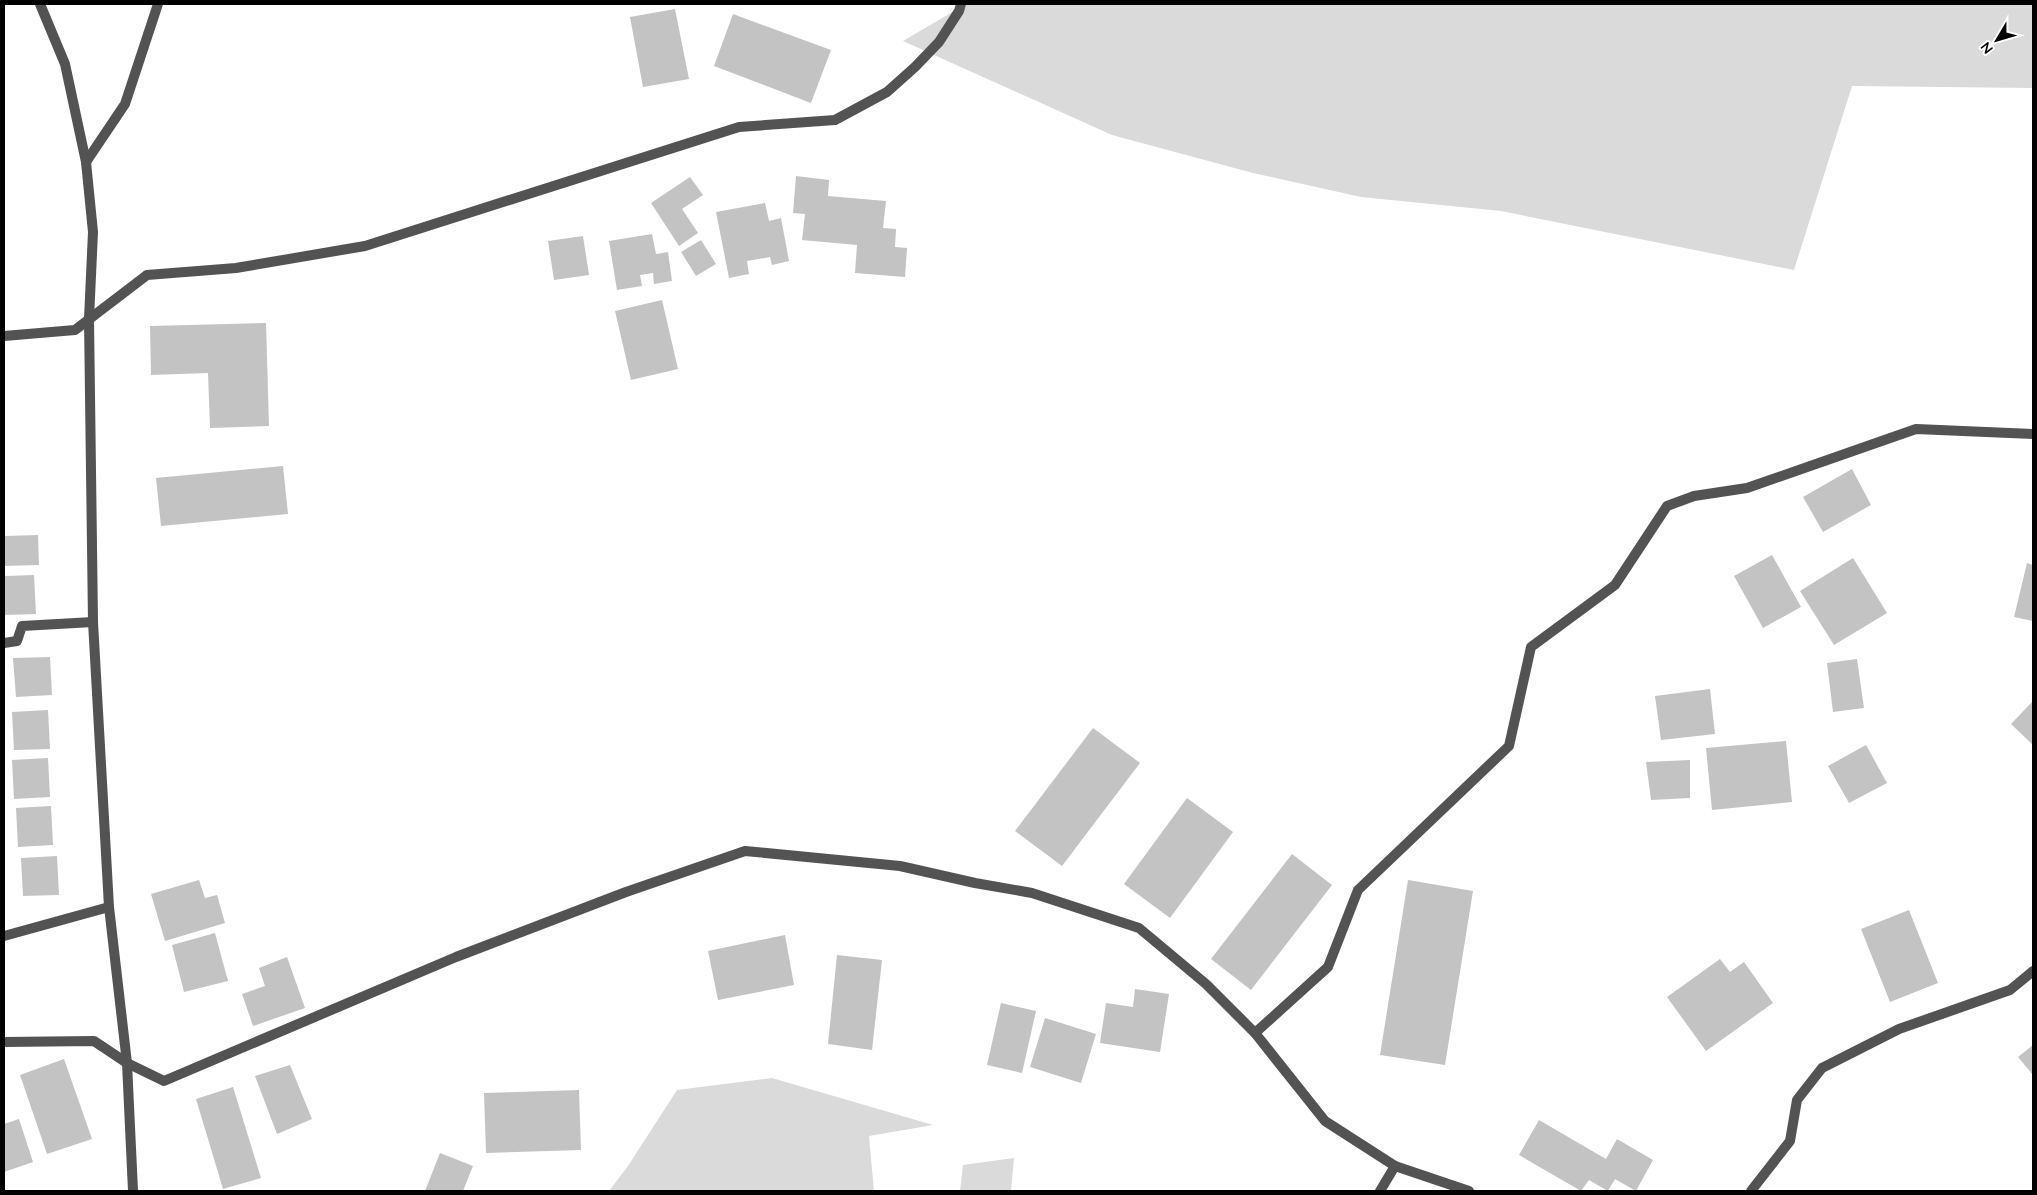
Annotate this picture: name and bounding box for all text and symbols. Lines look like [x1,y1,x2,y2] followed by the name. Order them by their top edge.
[1972,15,2022,65] north arrow
[1976,38,1997,58] text: N

